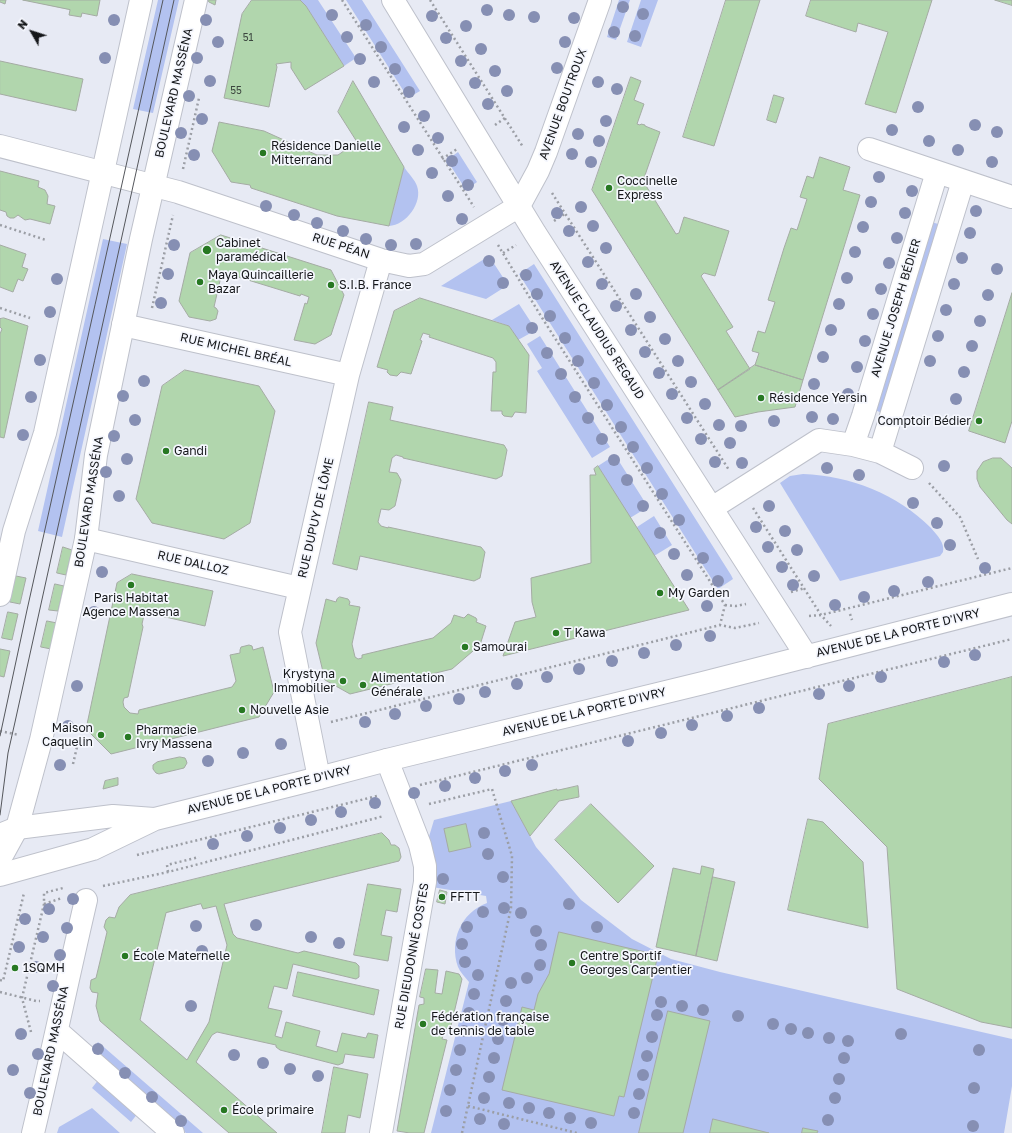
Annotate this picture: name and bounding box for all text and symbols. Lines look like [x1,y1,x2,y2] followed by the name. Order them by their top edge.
[12,12,52,52] north arrow
[15,17,30,31] text: N
[152,27,196,159] street label: BOULEVARD MASSÉNA
[243,32,253,44] house number: 51
[536,46,590,162] street label: AVENUE BOUTROUX
[230,85,242,97] house number: 55
[271,139,381,167] place label: Résidence Danielle Mitterrand
[258,148,268,158] marker: Résidence Danielle Mitterrand
[617,174,678,202] place label: Coccinelle Express
[604,183,614,193] marker: Coccinelle Express
[311,230,371,262] street label: RUE PÉAN
[216,236,287,264] place label: Cabinet paramédical
[868,237,924,379] street label: AVENUE JOSEPH BÉDIER
[201,244,213,256] marker: Cabinet paramédical
[547,258,647,402] street label: AVENUE CLAUDIUS REGAUD
[208,268,314,296] place label: Maya Quincaillerie Bazar
[195,277,205,287] marker: Maya Quincaillerie Bazar
[339,278,411,292] place label: S.I.B. France
[326,280,336,290] marker: S.I.B. France
[179,330,293,370] street label: RUE MICHEL BRÉAL
[769,391,867,405] place label: Résidence Yersin
[756,393,766,403] marker: Résidence Yersin
[878,414,971,428] place label: Comptoir Bédier
[974,416,984,426] marker: Comptoir Bédier
[72,435,106,569] street label: BOULEVARD MASSÉNA
[174,444,207,458] place label: Gandi
[161,446,171,456] marker: Gandi
[295,456,337,580] street label: RUE DUPUY DE LÔME
[156,548,230,578] street label: RUE DALLOZ
[126,580,136,590] marker: Paris Habitat Agence Massena
[668,586,730,600] place label: My Garden
[655,588,665,598] marker: My Garden
[82,591,180,619] place label: Paris Habitat Agence Massena
[815,606,981,660] street label: AVENUE DE LA PORTE D'IVRY
[564,626,606,640] place label: T Kawa
[551,628,561,638] marker: T Kawa
[473,640,527,654] place label: Samourai
[460,642,470,652] marker: Samourai
[274,667,335,695] place label: Krystyna Immobilier
[371,671,445,699] place label: Alimentation Générale
[338,676,348,686] marker: Krystyna Immobilier
[358,680,368,690] marker: Alimentation Générale
[501,685,667,739] street label: AVENUE DE LA PORTE D'IVRY
[250,703,329,717] place label: Nouvelle Asie
[237,705,247,715] marker: Nouvelle Asie
[42,721,93,749] place label: Maison Caquelin
[136,723,212,751] place label: Pharmacie Ivry Massena
[96,730,106,740] marker: Maison Caquelin
[123,732,133,742] marker: Pharmacie Ivry Massena
[186,763,352,817] street label: AVENUE DE LA PORTE D'IVRY
[392,882,432,1030] street label: RUE DIEUDONNÉ COSTES
[450,890,480,904] place label: FFTT
[437,892,447,902] marker: FFTT
[133,949,230,963] place label: École Maternelle
[580,949,692,977] place label: Centre Sportif Georges Carpentier
[120,951,130,961] marker: École Maternelle
[567,958,577,968] marker: Centre Sportif Georges Carpentier
[23,961,65,975] place label: 1SQMH
[10,963,20,973] marker: 1SQMH
[30,985,72,1117] street label: BOULEVARD MASSÉNA
[431,1010,549,1038] place label: Fédération française de tennis de table
[418,1019,428,1029] marker: Fédération française de tennis de table
[232,1103,314,1117] place label: École primaire
[219,1105,229,1115] marker: École primaire

